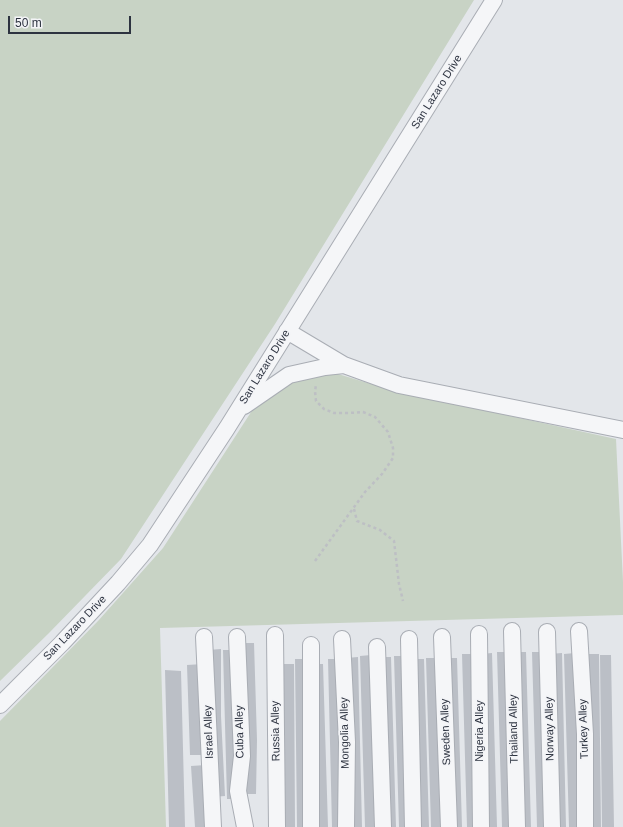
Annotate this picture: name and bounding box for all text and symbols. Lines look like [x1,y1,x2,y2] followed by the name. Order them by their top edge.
[10,8,133,34] scale bar
[15,16,42,30] text: 50 m
[409,52,465,132] street label: San Lazaro Drive
[237,327,293,407] street label: San Lazaro Drive
[41,593,109,663] street label: San Lazaro Drive
[507,694,521,764] street label: Thailand Alley
[338,697,352,769] street label: Mongolia Alley
[543,697,557,761] street label: Norway Alley
[438,698,454,766] street label: Sweden Alley
[576,699,592,759] street label: Turkey Alley
[473,700,487,762] street label: Nigeria Alley
[269,701,283,761] street label: Russia Alley
[201,705,217,759] street label: Israel Alley
[233,705,247,759] street label: Cuba Alley

